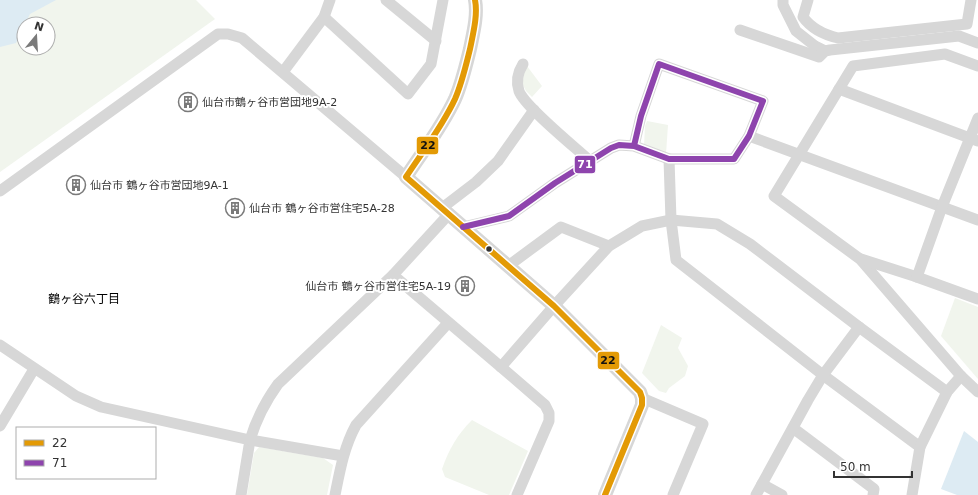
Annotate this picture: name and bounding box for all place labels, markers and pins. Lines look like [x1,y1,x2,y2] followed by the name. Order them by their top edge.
[177,91,199,113] building icon: 仙台市鶴ヶ谷市営団地9A-2
[202,96,337,109] place label: 仙台市鶴ヶ谷市営団地9A-2
[65,174,87,196] building icon: 仙台市 鶴ヶ谷市営団地9A-1
[90,179,229,192] place label: 仙台市 鶴ヶ谷市営団地9A-1
[224,197,246,219] building icon: 仙台市 鶴ヶ谷市営住宅5A-28
[249,202,395,215] place label: 仙台市 鶴ヶ谷市営住宅5A-28
[484,244,494,254] unlabelled marker
[454,275,476,297] building icon: 仙台市 鶴ヶ谷市営住宅5A-19
[305,280,451,293] place label: 仙台市 鶴ヶ谷市営住宅5A-19

